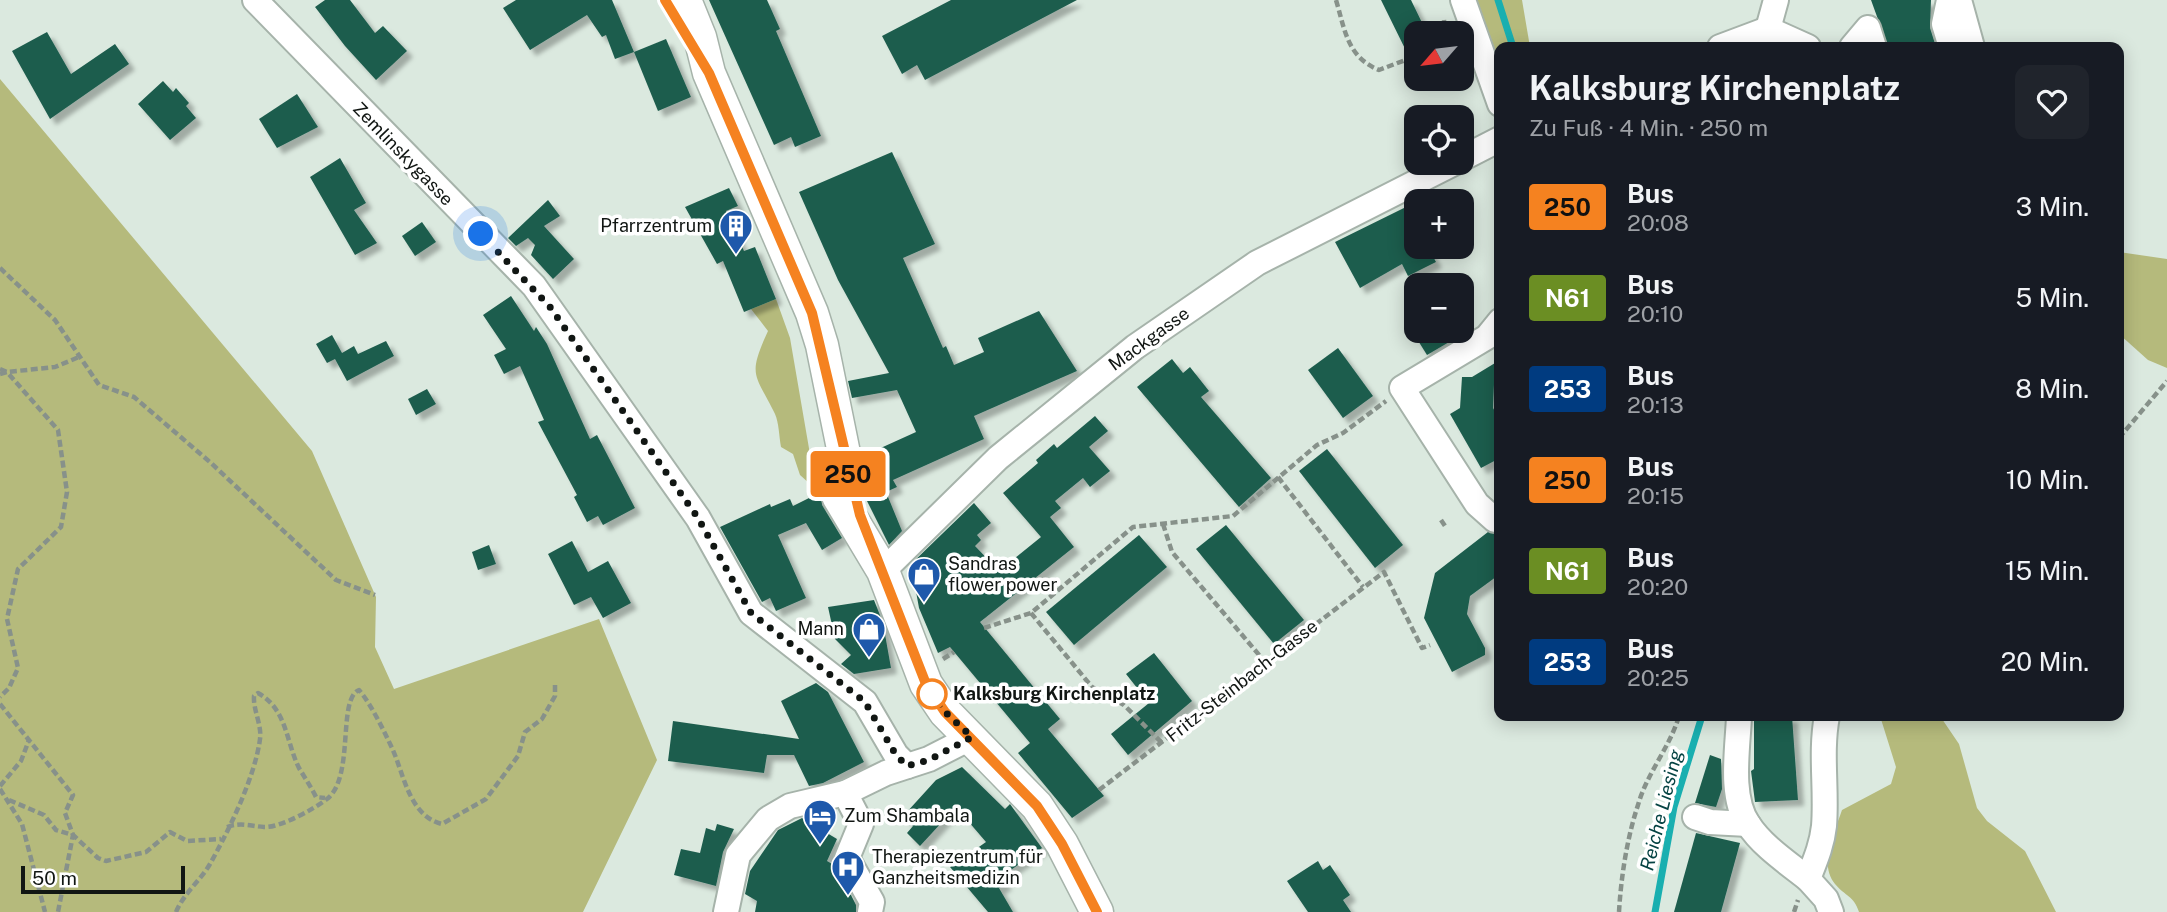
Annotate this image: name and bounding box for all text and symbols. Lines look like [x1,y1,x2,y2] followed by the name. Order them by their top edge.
[1404,21,1474,91] north arrow
[1404,21,1474,343] map controls
[2015,65,2089,139] button: heart
[1529,69,1900,107] text: Kalksburg Kirchenplatz
[349,98,458,210] street label: Zemlinskygasse
[1404,105,1474,175] button: locate
[1529,114,1768,141] text: Zu Fuß · 4 Min. · 250 m
[1627,178,1674,209] text: Bus
[1404,189,1474,259] button: +
[2016,191,2089,222] text: 3 Min.
[1544,193,1591,221] text: 250
[717,207,755,256] building icon: Pfarrzentrum
[1627,209,1689,236] text: 20:08
[600,215,712,236] place label: Pfarrzentrum
[463,216,498,251] your location
[1627,269,1674,300] text: Bus
[1404,273,1474,343] button: −
[2016,282,2089,313] text: 5 Min.
[1545,284,1590,312] text: N61
[1627,300,1683,327] text: 20:10
[1104,302,1193,375] street label: Mackgasse
[1627,360,1674,391] text: Bus
[2015,373,2089,404] text: 8 Min.
[1544,375,1591,403] text: 253
[1627,391,1684,418] text: 20:13
[808,451,888,497] line badge: 250
[1627,451,1674,482] text: Bus
[825,460,871,488] text: 250
[2006,464,2089,495] text: 10 Min.
[1544,466,1591,494] text: 250
[1627,482,1684,509] text: 20:15
[1627,542,1674,573] text: Bus
[948,553,1058,595] place label: Sandras flower power
[905,555,943,604] shop icon: Sandras flower power
[2005,555,2089,586] text: 15 Min.
[1545,557,1590,585] text: N61
[1627,573,1688,600] text: 20:20
[850,610,888,659] shop icon: Mann
[1162,615,1321,746] street label: Fritz-Steinbach-Gasse
[797,618,844,639] place label: Mann
[1627,633,1674,664] text: Bus
[2001,646,2089,677] text: 20 Min.
[1544,648,1591,676] text: 253
[1627,664,1689,691] text: 20:25
[917,679,947,709] marker: Kalksburg Kirchenplatz
[953,683,1155,704] place label: Kalksburg Kirchenplatz
[1635,747,1687,873] water label: Reiche Liesing
[801,797,839,846] hotel icon: Zum Shambala
[844,805,970,826] place label: Zum Shambala
[872,846,1043,888] place label: Therapiezentrum für Ganzheitsmedizin
[829,848,867,897] hospital icon: Therapiezentrum für Ganzheitsmedizin
[21,863,186,895] scale bar
[32,867,77,889] text: 50 m

